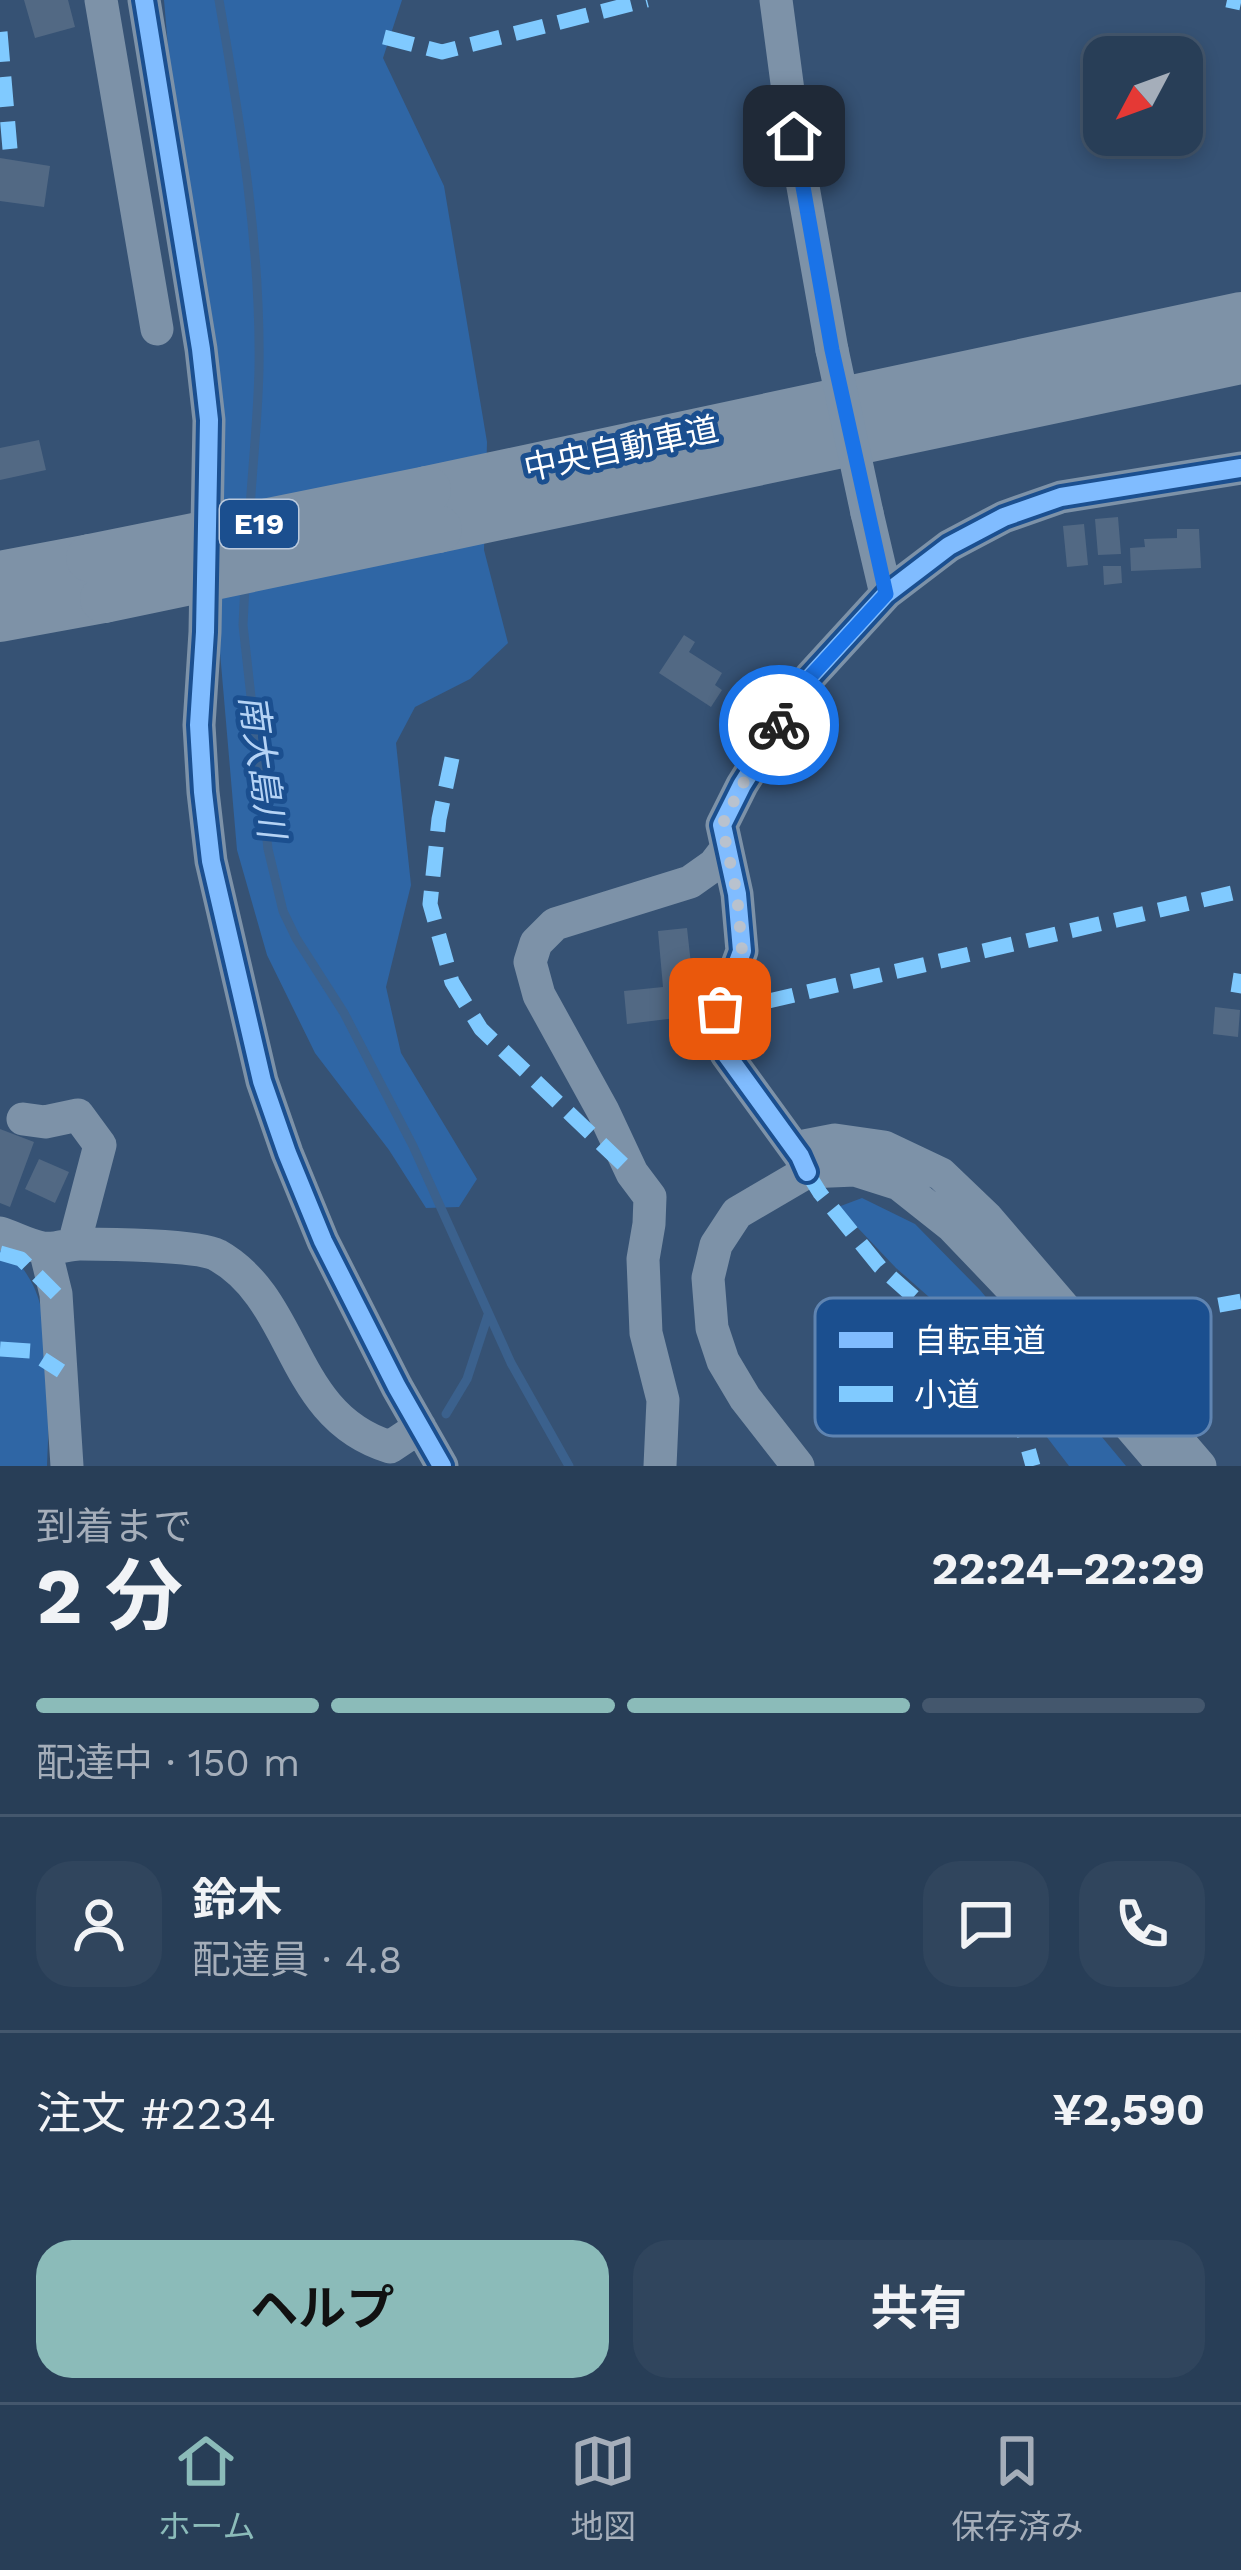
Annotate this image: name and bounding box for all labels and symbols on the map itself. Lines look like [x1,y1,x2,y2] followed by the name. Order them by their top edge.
[1083,36,1203,156] north arrow
[743,85,845,187] pin
[520,409,722,488] street label: 中央自動車道
[220,500,298,548] road number: E19
[719,665,839,785] courier
[231,692,293,844] water label: 南大島川
[669,958,771,1060] pin
[815,1298,1211,1436] legend
[914,1321,1046,1360] text: 自転車道
[914,1375,980,1414] text: 小道

